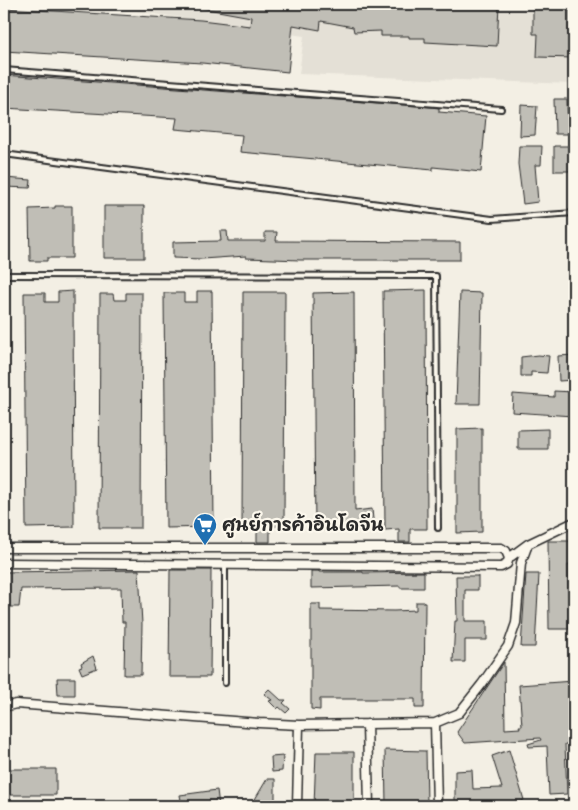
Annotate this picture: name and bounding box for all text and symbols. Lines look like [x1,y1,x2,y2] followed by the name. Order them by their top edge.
[222,510,384,538] place label: ศูนย์การค้าอินโดจีน
[192,512,218,546] supermarket icon: ศูนย์การค้าอินโดจีน

